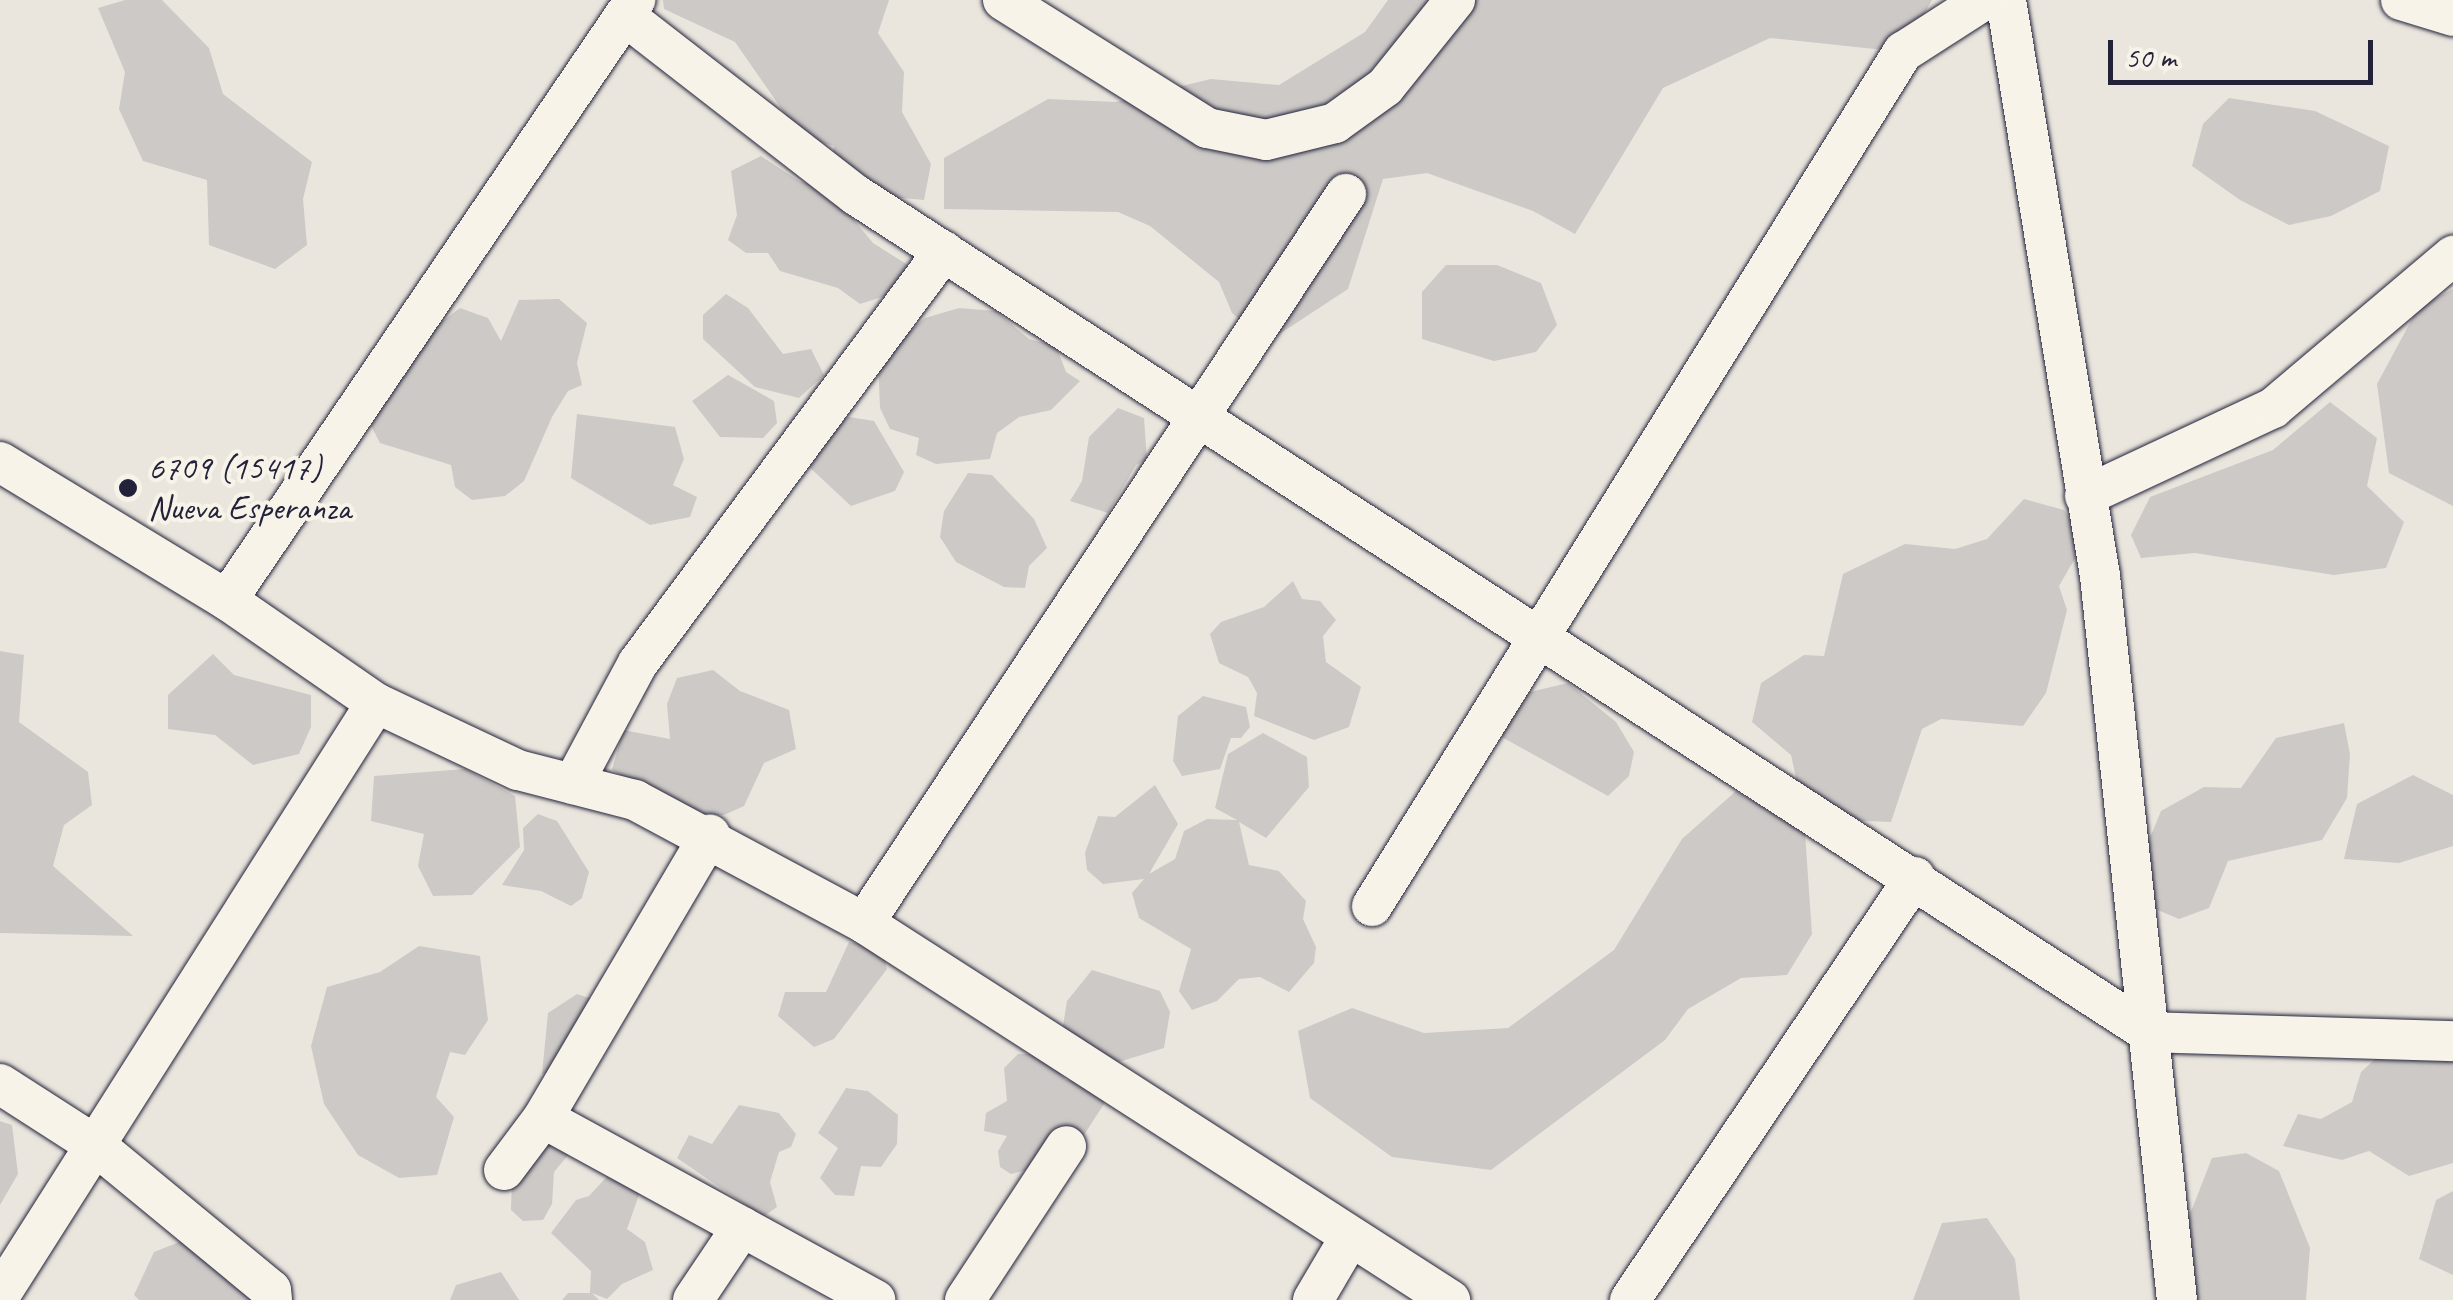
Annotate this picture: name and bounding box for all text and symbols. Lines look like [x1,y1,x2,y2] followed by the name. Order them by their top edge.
[2113,20,2378,82] scale bar
[2125,38,2176,76] text: 50 m
[148,447,351,529] place label: 6709 (15417) Nueva Esperanza
[117,477,139,499] marker: 6709 (15417) Nueva Esperanza

